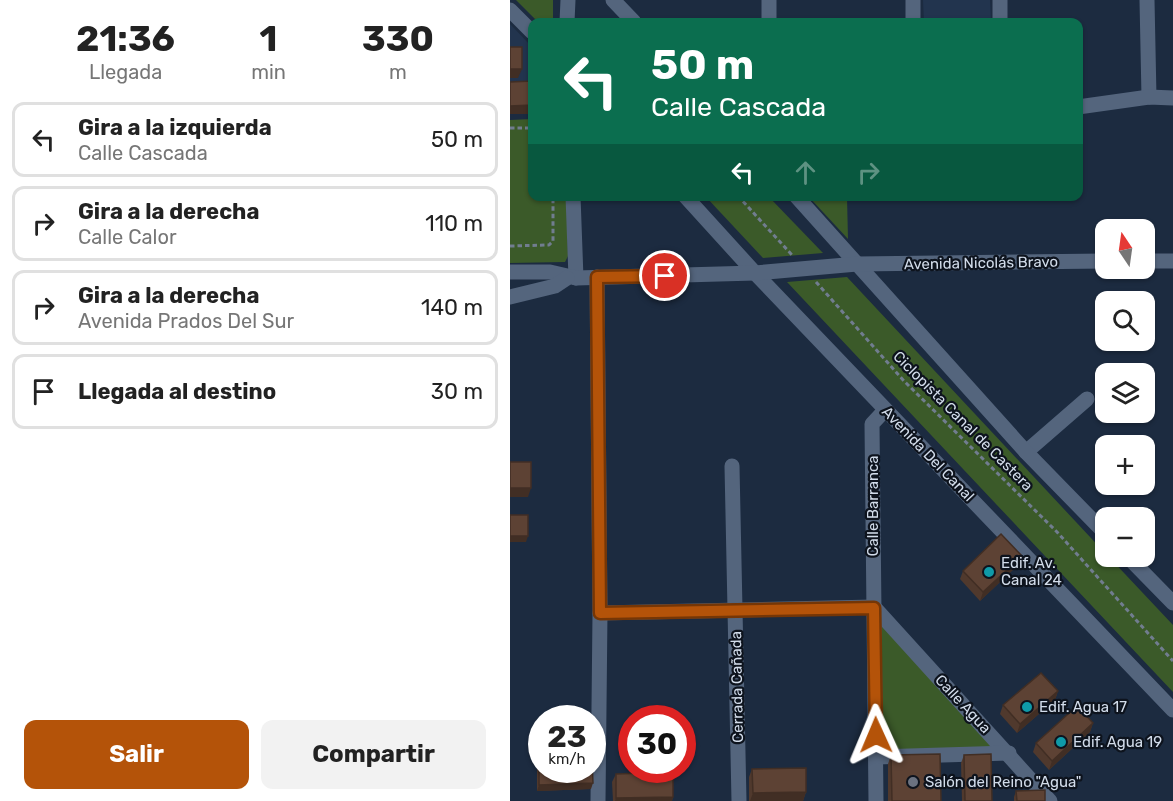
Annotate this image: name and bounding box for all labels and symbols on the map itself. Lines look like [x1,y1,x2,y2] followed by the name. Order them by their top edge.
[1095,219,1155,279] north arrow
[639,250,690,301] pin
[904,253,1058,273] street label: Avenida Nicolás Bravo
[889,347,1037,495] street label: Ciclopista Canal de Castera
[878,403,978,505] street label: Avenida Del Canal
[864,455,882,557] street label: Calle Barranca
[1001,554,1062,589] place label: Edif. Av. Canal 24
[982,565,996,579] marker: Edif. Av. Canal 24
[727,631,747,743] street label: Cerrada Cañada
[931,671,995,737] street label: Calle Agua
[1039,698,1127,716] place label: Edif. Agua 17
[1020,700,1034,714] marker: Edif. Agua 17
[844,703,908,767] position arrow
[618,705,696,783] speed limit sign: 30
[1073,733,1162,751] place label: Edif. Agua 19
[1054,735,1068,749] marker: Edif. Agua 19
[925,773,1081,791] place label: Salón del Reino "Agua"
[906,775,920,789] marker: Salón del Reino "Agua"

